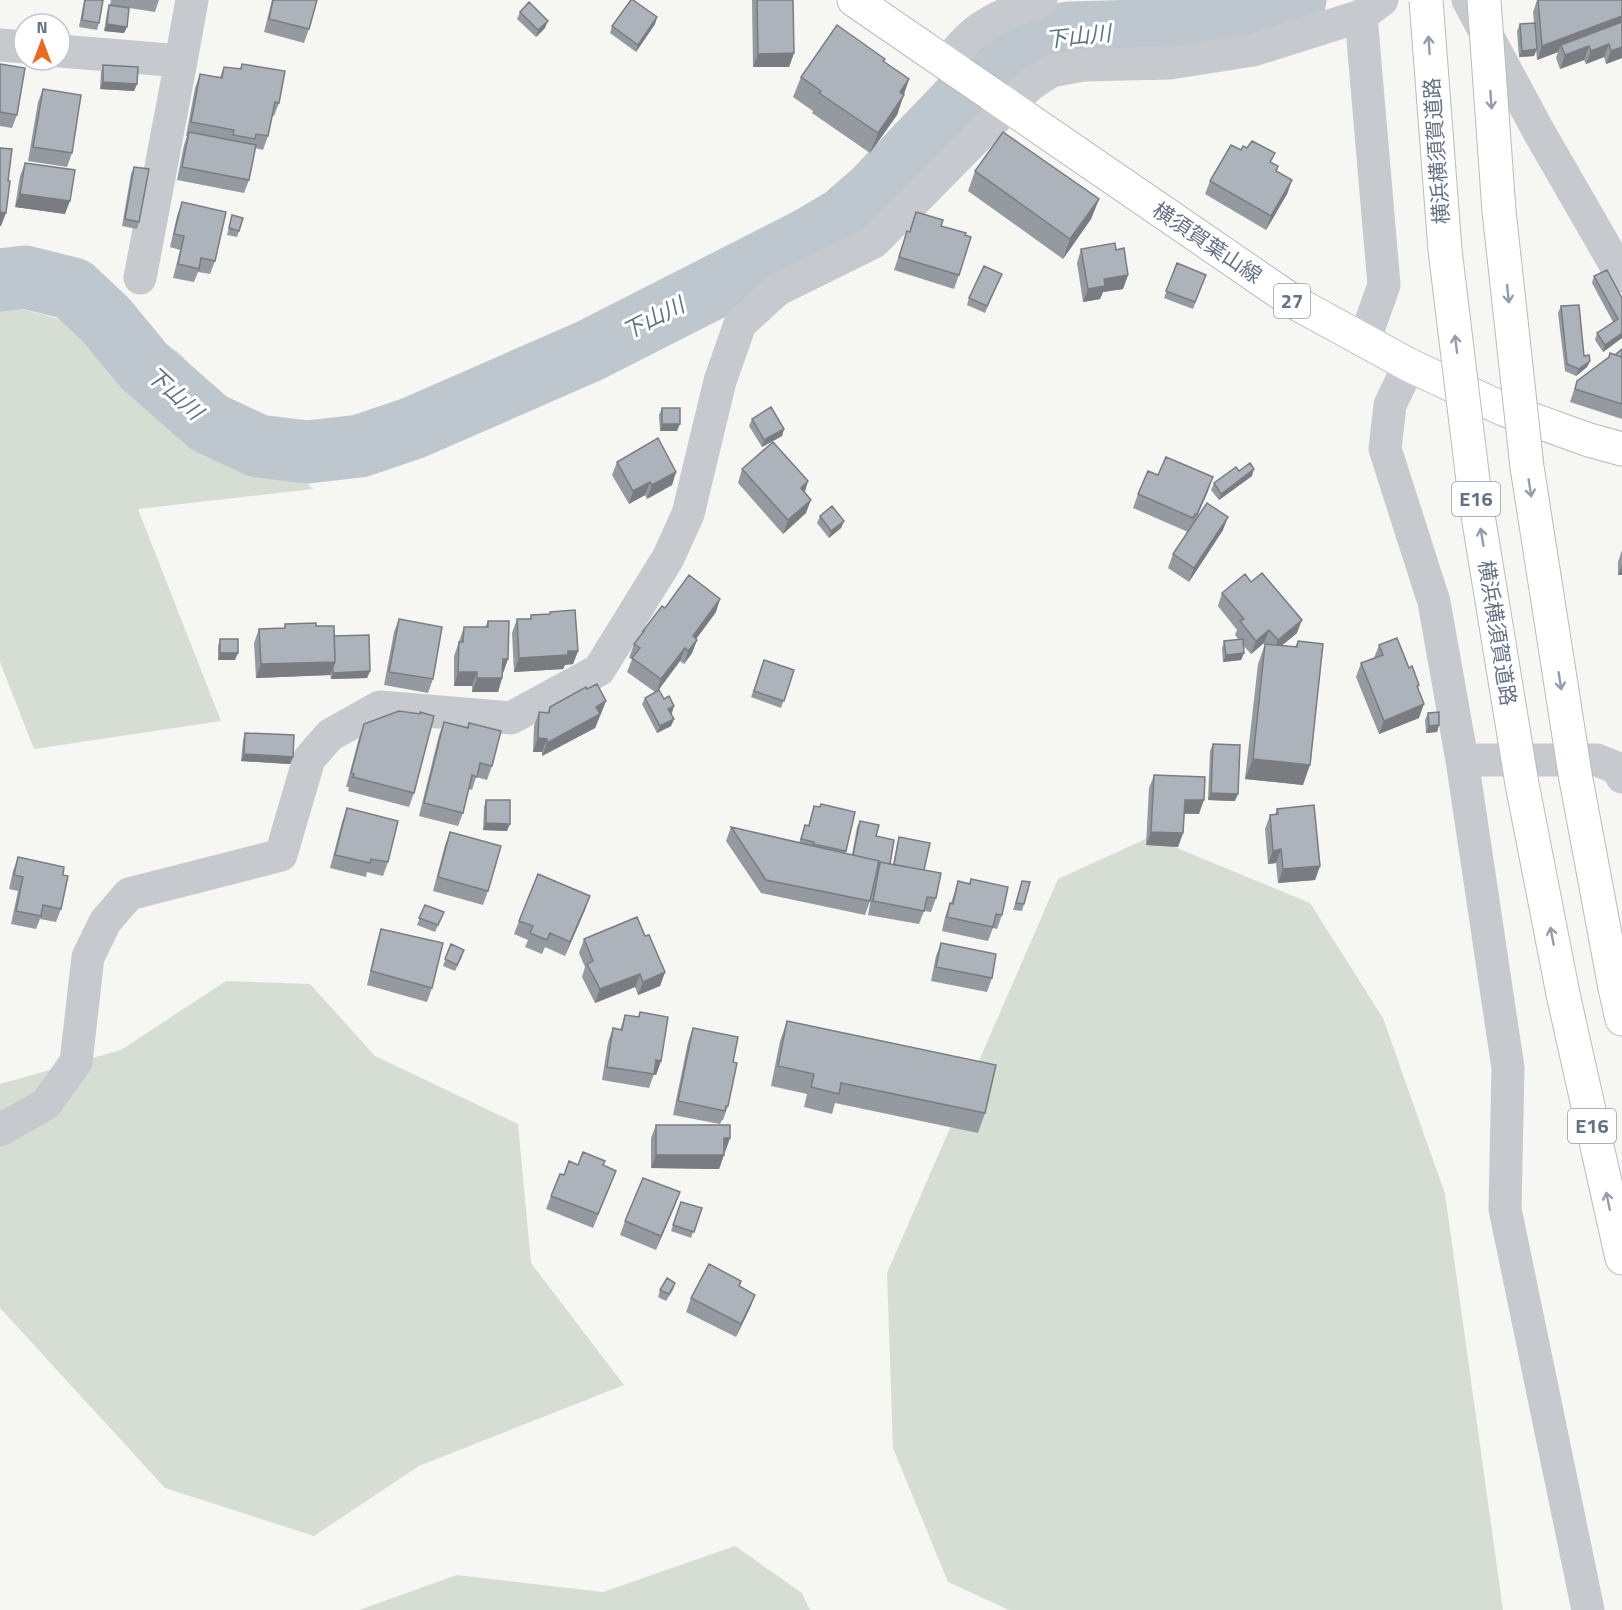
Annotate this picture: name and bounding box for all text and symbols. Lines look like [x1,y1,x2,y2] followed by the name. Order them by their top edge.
[12,12,72,72] north arrow
[36,15,48,39] text: N
[1043,15,1115,56] water label: 下山川
[1424,36,1435,56] one-way arrow
[1415,77,1457,226] street label: 横浜横須賀道路
[1486,90,1497,110] one-way arrow
[1146,194,1269,291] street label: 横須賀葉山線
[1274,284,1310,318] road number: 27
[1503,284,1514,304] one-way arrow
[616,287,692,348] water label: 下山川
[1451,335,1462,354] one-way arrow
[139,358,212,429] water label: 下山川
[1525,478,1536,498] one-way arrow
[1452,482,1500,516] road number: E16
[1476,528,1487,548] one-way arrow
[1471,558,1525,708] street label: 横浜横須賀道路
[1555,670,1566,690] one-way arrow
[1546,927,1557,946] one-way arrow
[1568,1109,1616,1143] road number: E16
[1602,1192,1614,1211] one-way arrow

